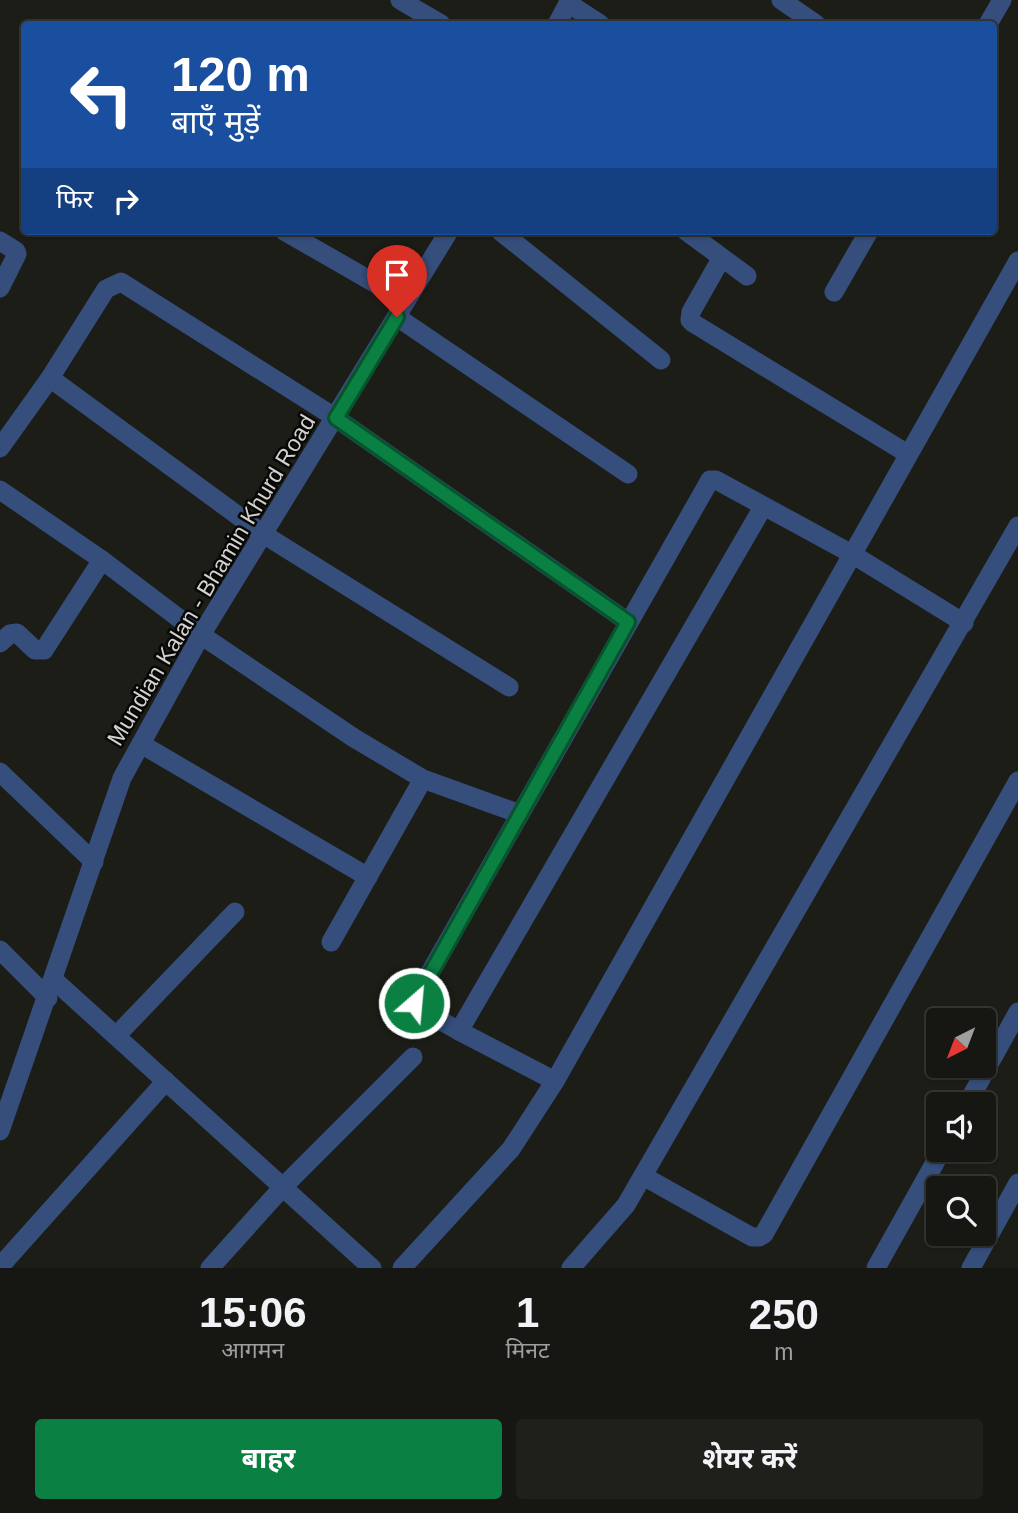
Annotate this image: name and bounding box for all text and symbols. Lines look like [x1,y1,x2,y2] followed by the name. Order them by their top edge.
[171,47,310,101] text: 120 m
[56,49,147,140] icon: left
[171,104,260,140] text: बाएँ मुड़ें
[107,182,145,220] icon: right
[56,184,93,214] text: फिर
[367,245,427,317] pin
[378,256,416,294] icon: arrive
[102,410,320,750] street label: Mundian Kalan - Bhamin Khurd Road
[377,966,451,1040] position arrow
[926,1008,996,1078] north arrow
[926,1008,996,1246] map controls
[926,1092,996,1162] button: sound
[926,1176,996,1246] button: search
[199,1289,307,1336] text: 15:06
[516,1289,539,1336] text: 1
[749,1291,819,1338] text: 250
[221,1337,284,1363] text: आगमन
[506,1337,550,1363] text: मिनट
[774,1339,793,1365] text: m
[35,1419,502,1499] button: बाहर
[516,1419,983,1499] button: शेयर करें

